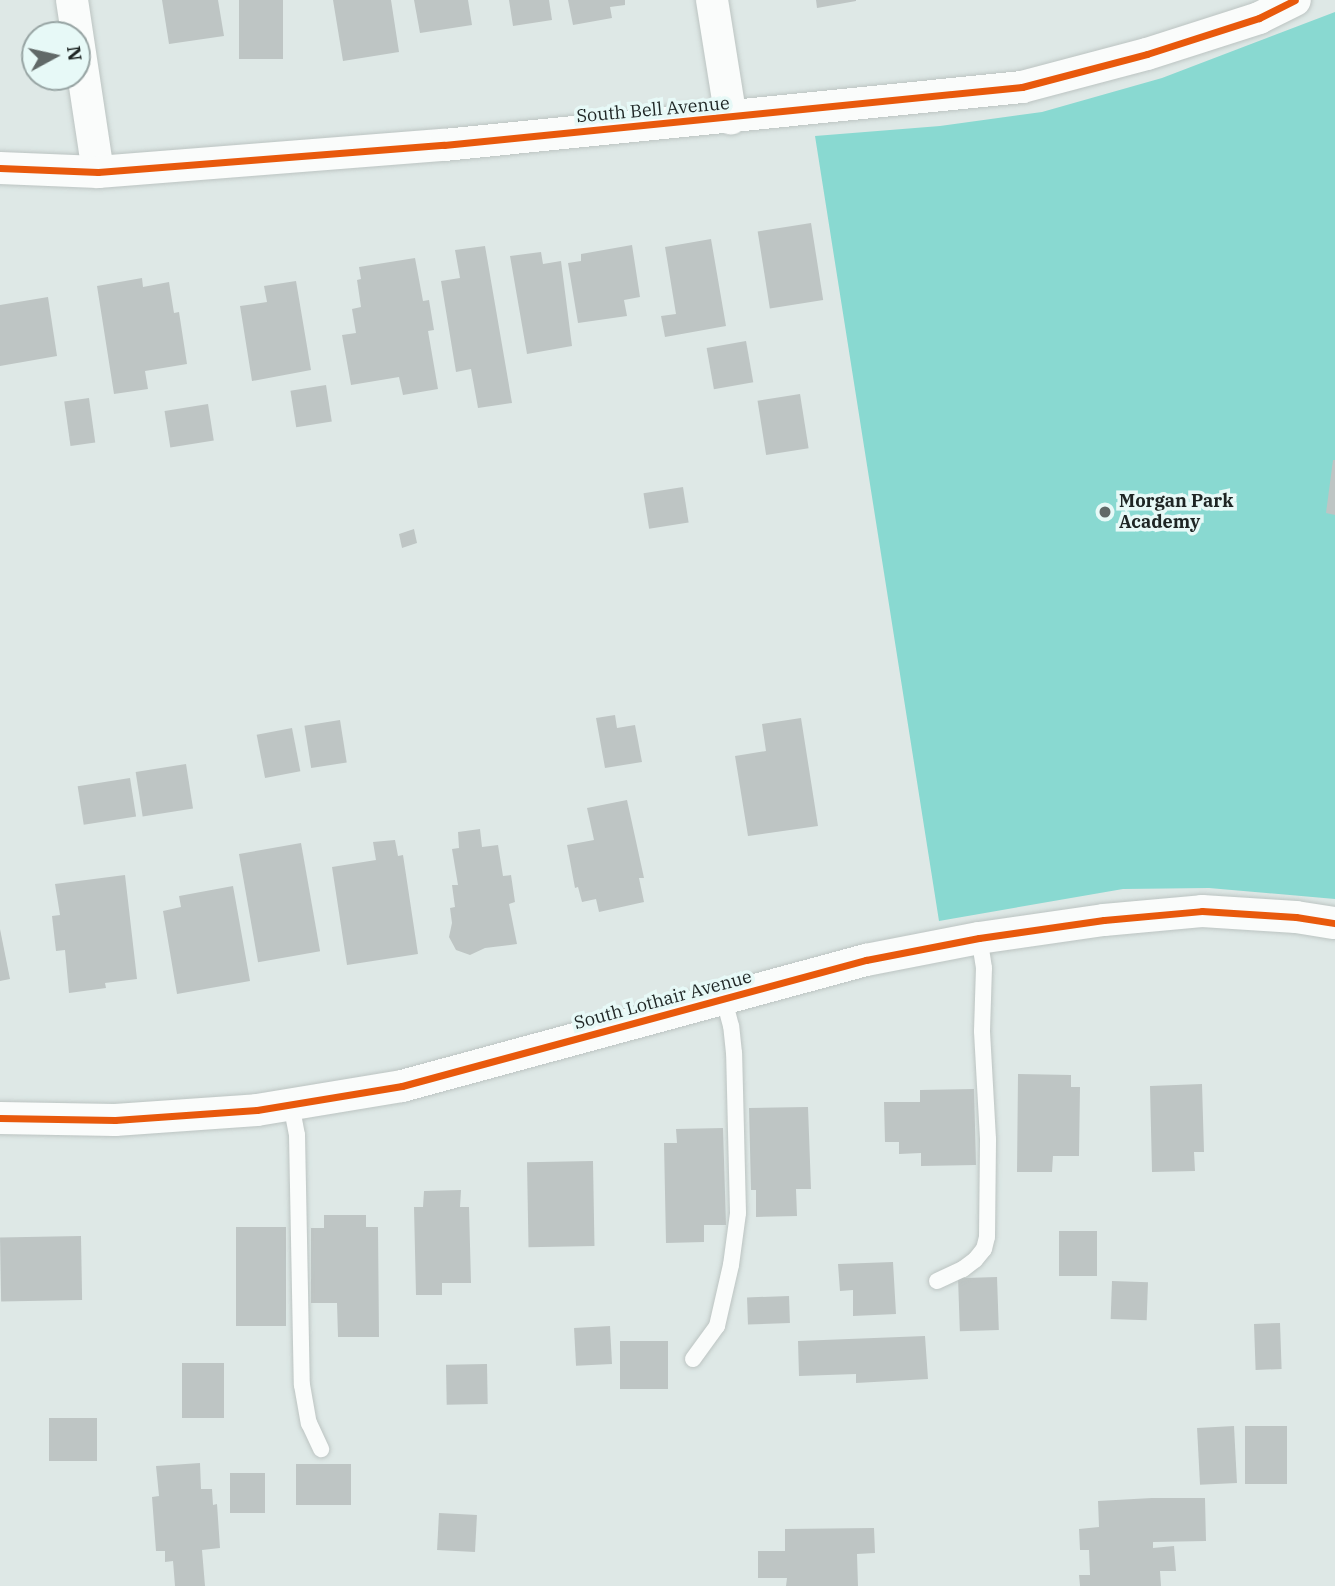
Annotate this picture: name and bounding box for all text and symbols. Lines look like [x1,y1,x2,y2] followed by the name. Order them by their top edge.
[21,21,91,91] north arrow
[62,44,88,62] text: N
[576,93,730,127] street label: South Bell Avenue
[1119,491,1233,534] place label: Morgan Park Academy
[1097,504,1113,520] marker: Morgan Park Academy
[572,966,754,1034] street label: South Lothair Avenue

